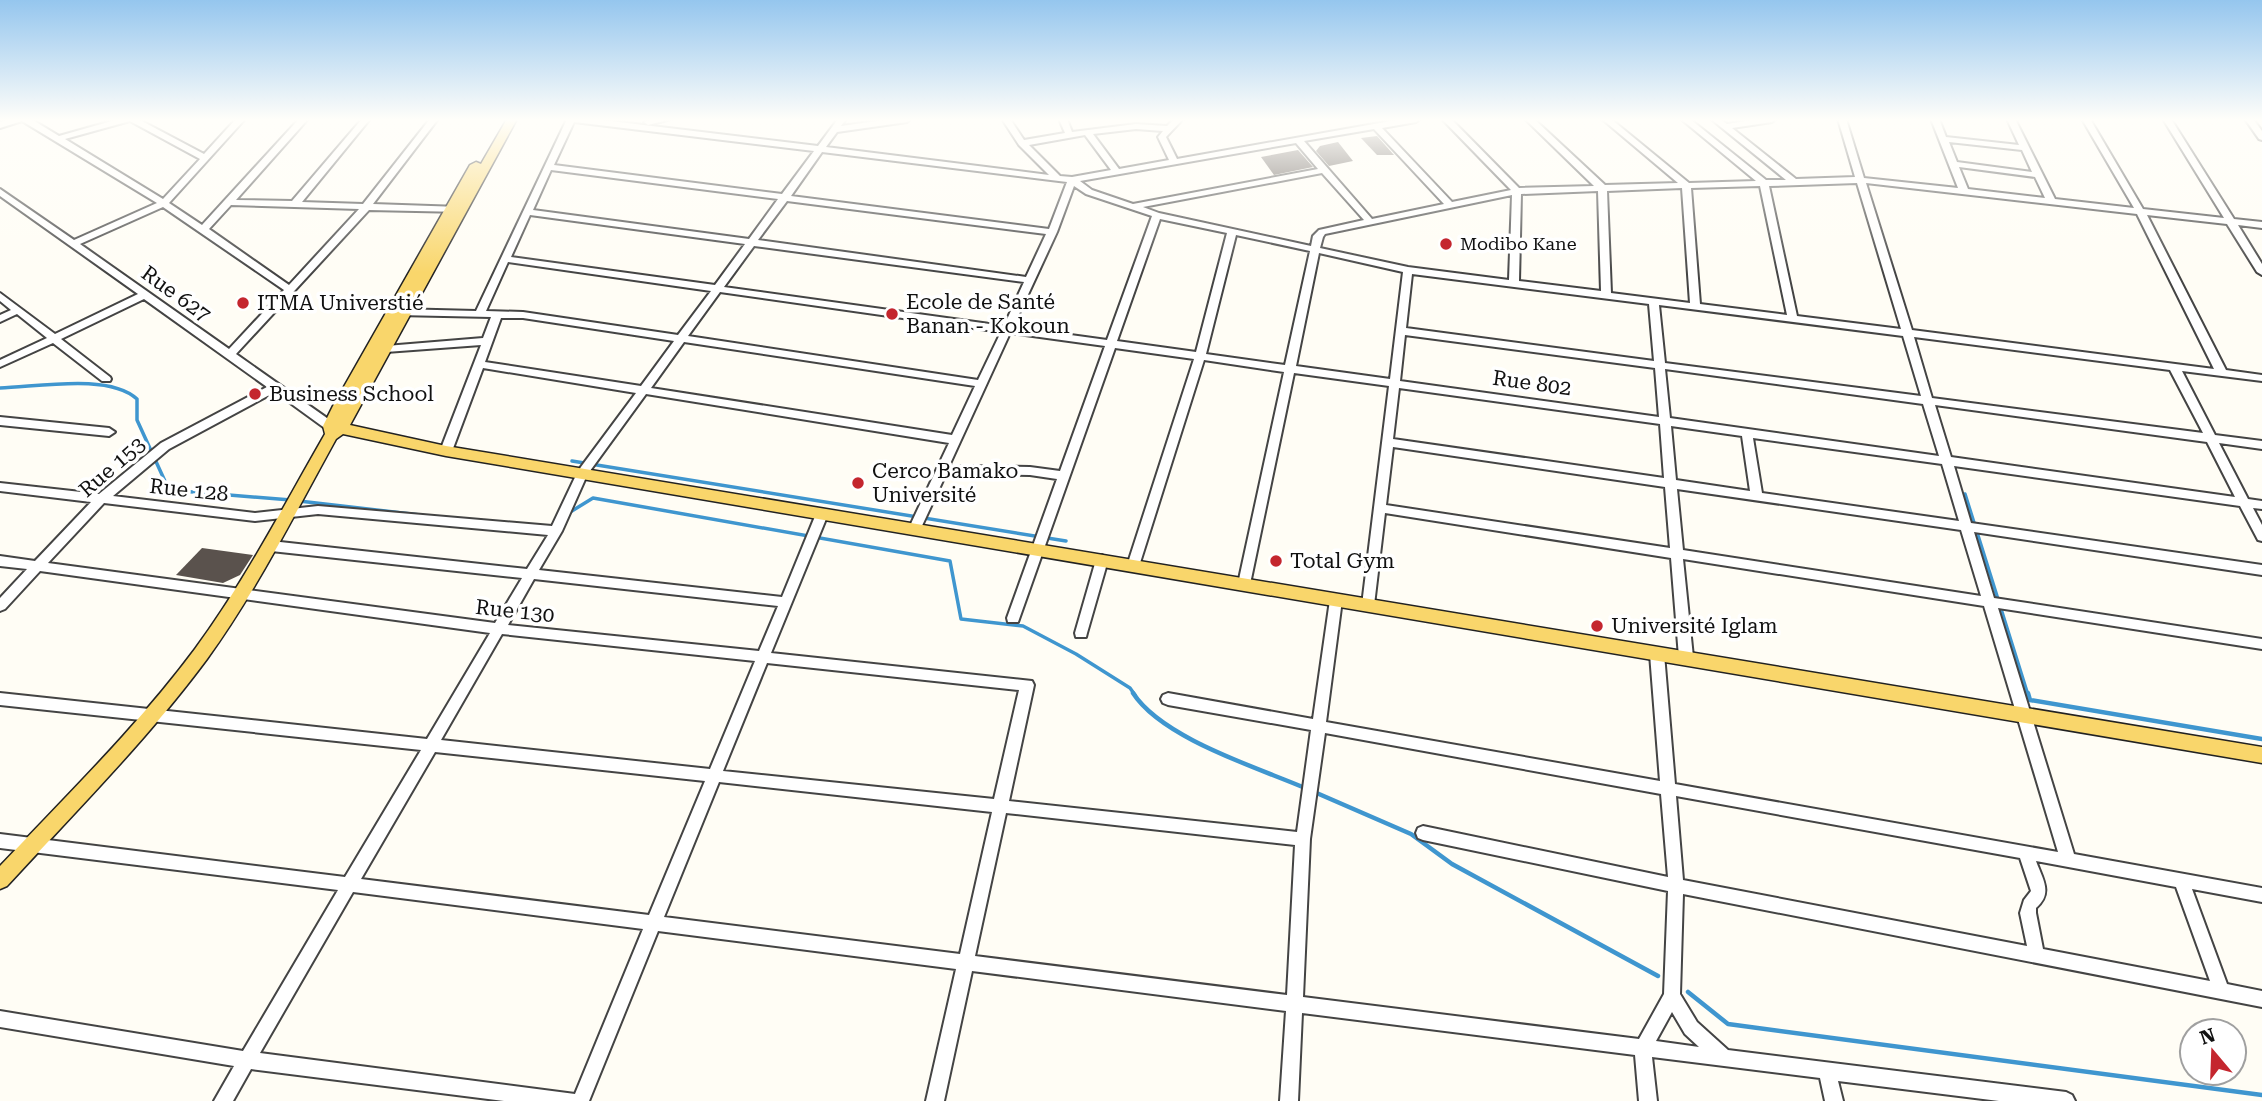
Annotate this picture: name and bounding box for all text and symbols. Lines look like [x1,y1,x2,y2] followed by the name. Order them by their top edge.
[1460,233,1577,254] place label: Modibo Kane
[1438,236,1454,252] marker: Modibo Kane
[137,261,215,327] street label: Rue 627
[906,290,1070,338] place label: Ecole de Santé Banan - Kokoun
[257,291,424,315] place label: ITMA Universtié
[235,295,251,311] marker: ITMA Universtié
[884,306,900,322] marker: Ecole de Santé Banan - Kokoun
[1491,366,1573,400] street label: Rue 802
[269,382,434,406] place label: Business School
[247,386,263,402] marker: Business School
[74,432,150,502] street label: Rue 153
[872,459,1019,507] place label: Cerco Bamako Université
[148,474,230,506] street label: Rue 128
[850,475,866,491] marker: Cerco Bamako Université
[1290,549,1395,573] place label: Total Gym
[1268,553,1284,569] marker: Total Gym
[474,595,556,627] street label: Rue 130
[1611,614,1778,638] place label: Université Iglam
[1589,618,1605,634] marker: Université Iglam
[2178,1017,2248,1087] north arrow
[2197,1023,2219,1050] text: N

